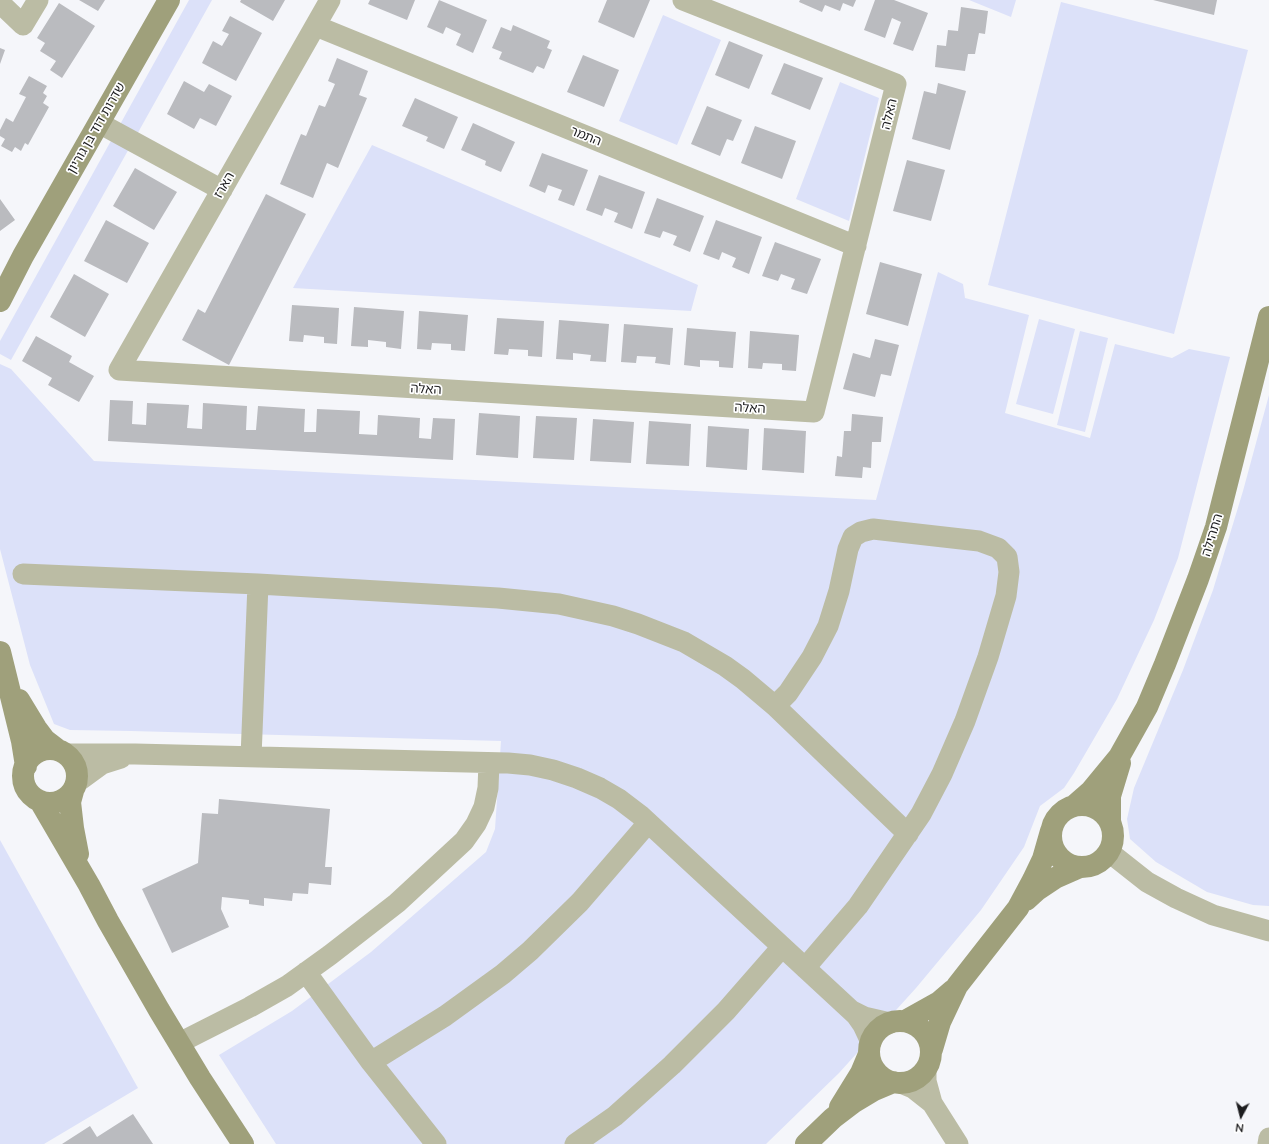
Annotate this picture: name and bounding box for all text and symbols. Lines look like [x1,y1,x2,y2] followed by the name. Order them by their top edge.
[64,80,128,176] street label: שדרות דוד בן גוריון
[878,97,900,131] street label: האלה
[568,123,604,149] street label: התמר
[210,169,238,201] street label: הארז
[410,380,442,398] street label: האלה
[734,399,766,417] street label: האלה
[1198,512,1226,558] street label: התהילה
[1221,1096,1261,1136] north arrow
[1234,1121,1244,1135] text: N

